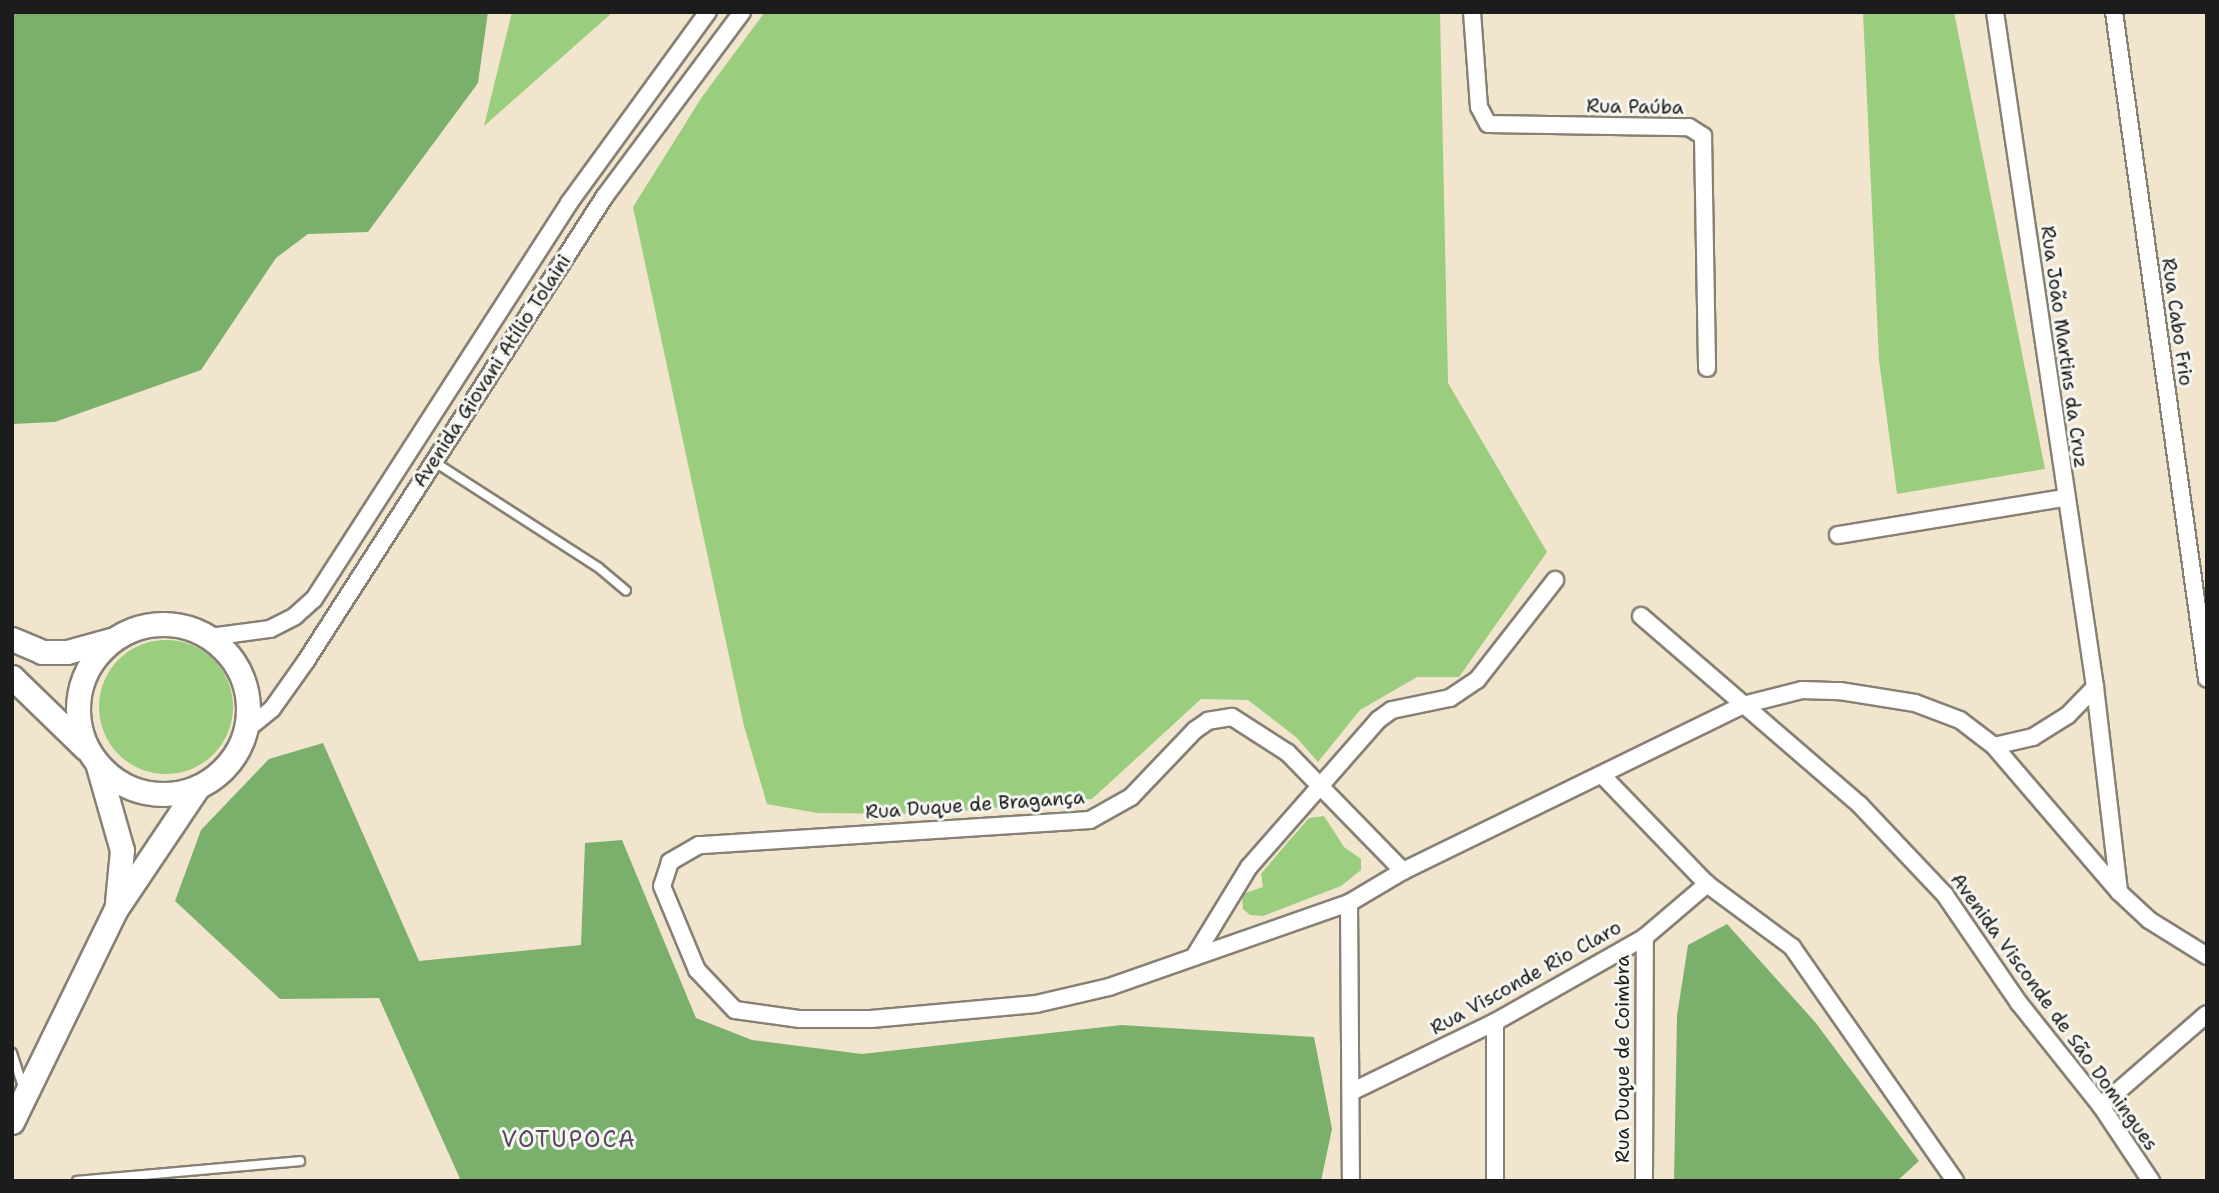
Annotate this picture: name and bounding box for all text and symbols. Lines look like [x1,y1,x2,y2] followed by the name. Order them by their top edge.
[1586,95,1684,119] street label: Rua Paúba
[2036,224,2092,470] street label: Rua João Martins da Cruz
[408,251,576,491] street label: Avenida Giovani Atílio Tolaini
[2157,257,2197,387] street label: Rua Cabo Frio
[865,786,1085,824] street label: Rua Duque de Bragança
[1946,869,2162,1155] street label: Avenida Visconde de São Domingues
[1427,916,1625,1040] street label: Rua Visconde Rio Claro
[1612,955,1634,1163] street label: Rua Duque de Coimbra
[502,1125,636,1153] district label: VOTUPOCA

